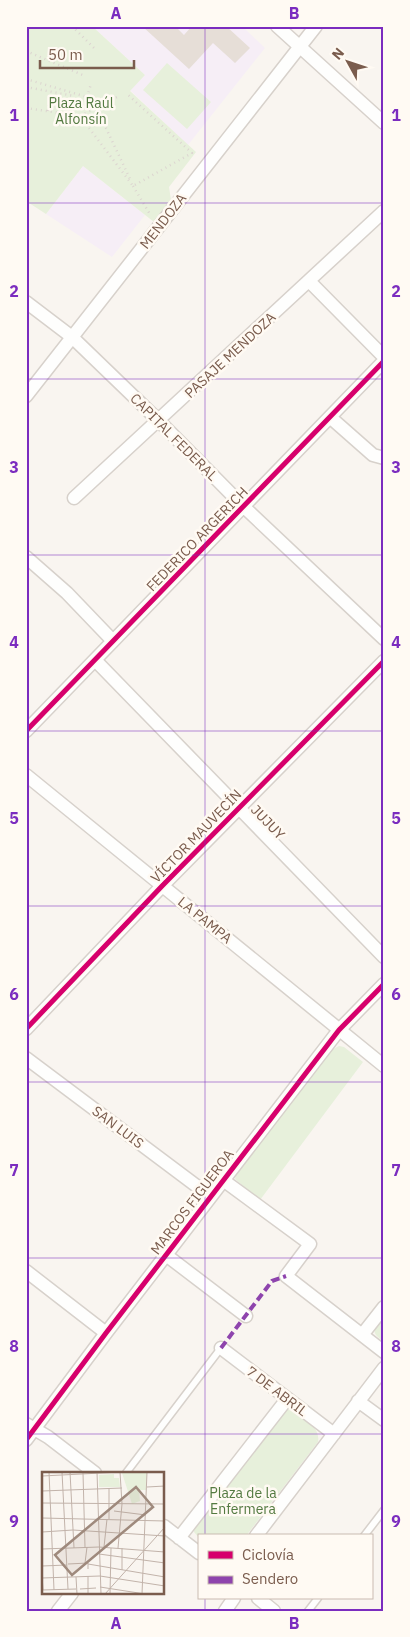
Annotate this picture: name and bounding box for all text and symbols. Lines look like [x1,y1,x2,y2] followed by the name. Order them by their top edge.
[111,3,122,23] text: A
[289,3,300,23] text: B
[40,38,134,70] scale bar
[322,38,372,88] north arrow
[328,44,348,63] text: N
[48,45,83,64] text: 50 m
[48,94,114,128] park label: Plaza Raúl Alfonsín
[9,105,19,125] text: 1
[391,105,401,125] text: 1
[136,190,190,252] street label: MENDOZA
[9,281,19,301] text: 2
[391,281,401,301] text: 2
[181,308,279,402] street label: PASAJE MENDOZA
[126,389,222,485] street label: CAPITAL FEDERAL
[9,457,19,477] text: 3
[391,457,401,477] text: 3
[142,483,252,595] street label: FEDERICO ARGERICH
[9,632,19,652] text: 4
[391,632,401,652] text: 4
[146,785,245,887] street label: VÍCTOR MAUVECÍN
[247,801,289,844] street label: JUJUY
[9,808,19,828] text: 5
[391,808,401,828] text: 5
[174,893,236,947] street label: LA PAMPA
[9,984,19,1004] text: 6
[391,984,401,1004] text: 6
[89,1102,147,1152] street label: SAN LUIS
[146,1146,238,1258] street label: MARCOS FIGUEROA
[9,1160,19,1180] text: 7
[391,1160,401,1180] text: 7
[9,1336,19,1356] text: 8
[391,1336,401,1356] text: 8
[243,1362,311,1420] street label: 7 DE ABRIL
[42,1472,165,1594] inset map
[209,1484,277,1518] park label: Plaza de la Enfermera
[9,1511,19,1531] text: 9
[391,1511,401,1531] text: 9
[198,1534,372,1600] legend
[242,1545,294,1564] text: Ciclovía
[242,1569,298,1588] text: Sendero
[111,1613,122,1633] text: A
[289,1613,300,1633] text: B

